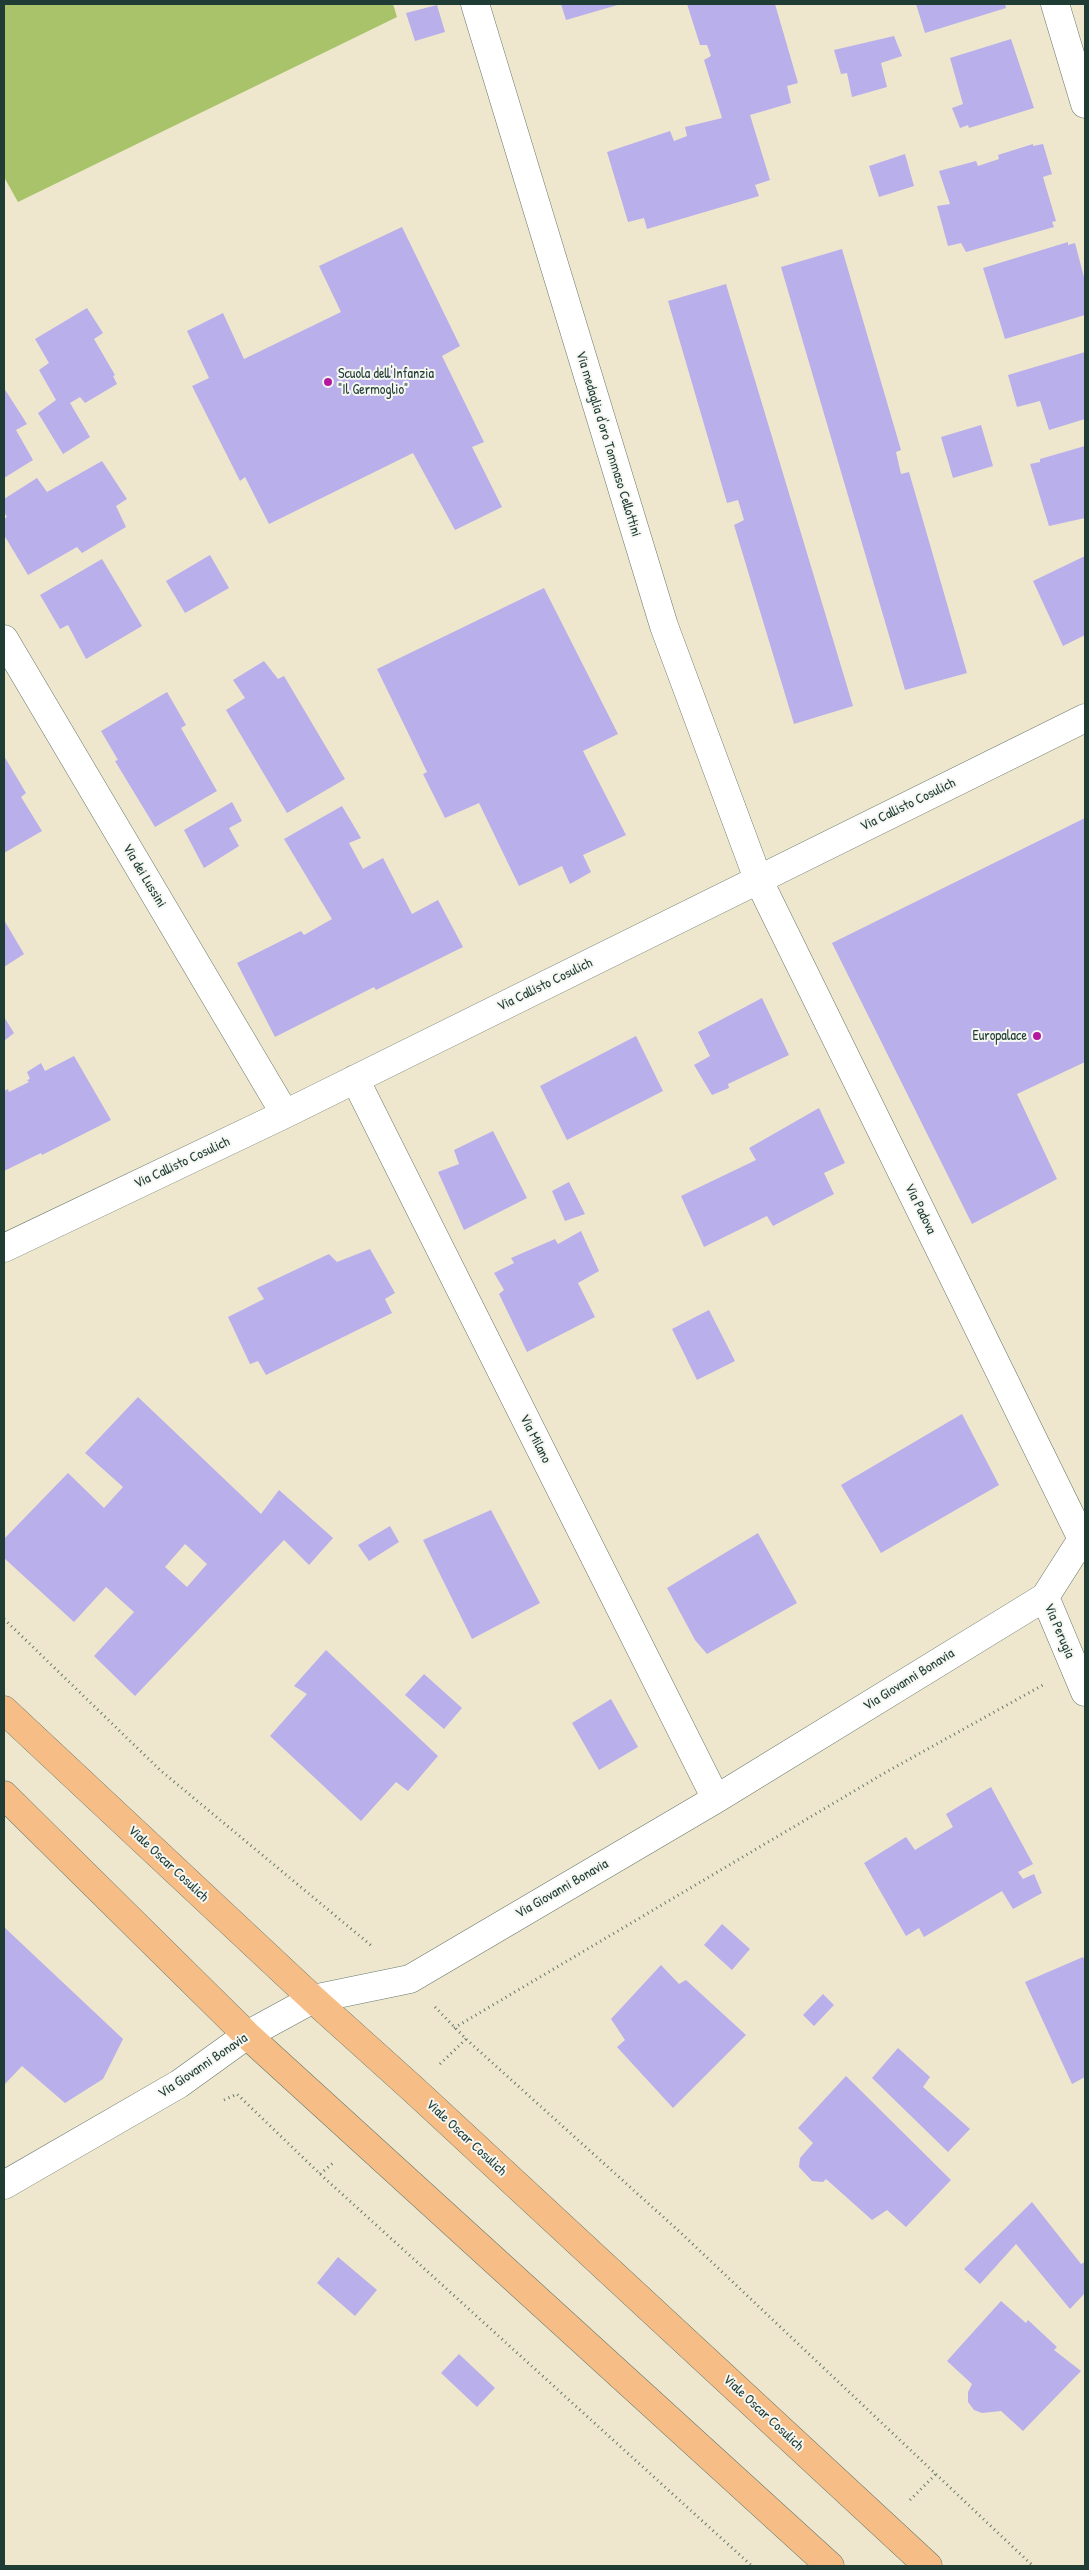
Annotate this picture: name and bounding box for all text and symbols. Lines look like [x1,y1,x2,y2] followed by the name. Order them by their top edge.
[572,349,644,539] street label: Via medaglia d'oro Tommaso Cellottini
[338,366,434,398] place label: Scuola dell'Infanzia "Il Germoglio"
[322,376,334,388] marker: Scuola dell'Infanzia "Il Germoglio"
[858,775,958,835] street label: Via Callisto Cosulich
[118,841,170,911] street label: Via dei Lussini
[495,955,595,1015] street label: Via Callisto Cosulich
[972,1028,1027,1044] place label: Europalace
[1031,1030,1043,1042] marker: Europalace
[132,1133,232,1193] street label: Via Callisto Cosulich
[901,1181,939,1237] street label: Via Padova
[516,1412,554,1466] street label: Via Milano
[1040,1601,1078,1661] street label: Via Perugia
[860,1645,958,1715] street label: Via Giovanni Bonavia
[124,1822,212,1906] street label: Viale Oscar Cosulich
[513,1856,611,1922] street label: Via Giovanni Bonavia
[155,2030,251,2102] street label: Via Giovanni Bonavia
[422,2096,510,2180] street label: Viale Oscar Cosulich
[719,2371,807,2455] street label: Viale Oscar Cosulich

